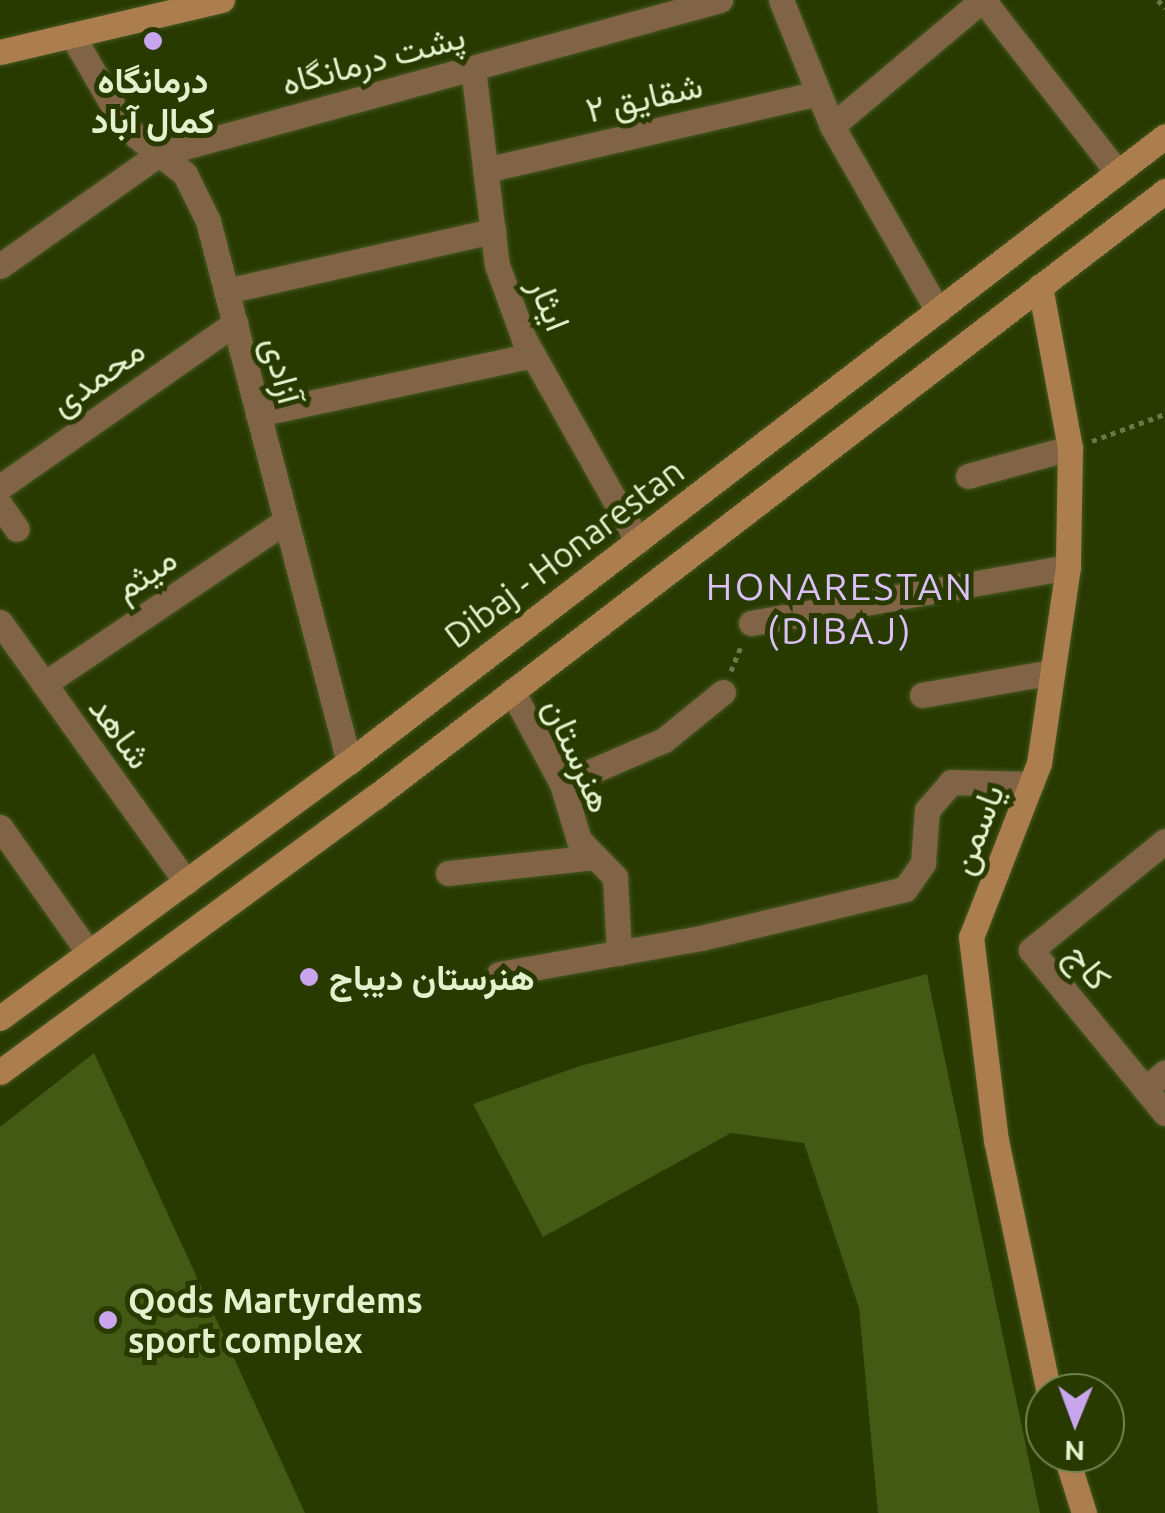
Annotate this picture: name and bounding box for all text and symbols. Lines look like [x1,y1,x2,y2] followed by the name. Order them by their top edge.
[277,14,469,104] street label: پشت درمانگاه
[140,28,166,54] marker: درمانگاه کمال آباد
[91,59,215,141] place label: درمانگاه کمال آباد
[582,63,706,131] street label: شقایق ۲
[521,271,579,337] street label: ایثار
[42,328,152,424] street label: محمدی
[254,332,312,408] street label: آزادی
[436,449,692,657] street label: Dibaj - Honarestan
[106,537,184,609] street label: میثم
[706,564,974,654] district label: HONARESTAN (DIBAJ)
[81,687,161,777] street label: شاهد
[535,691,623,819] street label: هنرستان
[940,778,1012,880] street label: یاسمن
[1058,934,1120,998] street label: کاج
[329,956,535,998] place label: هنرستان دیباج
[298,966,320,988] marker: هنرستان دیباج
[128,1279,423,1361] place label: Qods Martyrdems sport complex
[97,1309,119,1331] marker: Qods Martyrdems sport complex
[1025,1373,1125,1473] north arrow
[1064,1436,1085,1467] text: N

